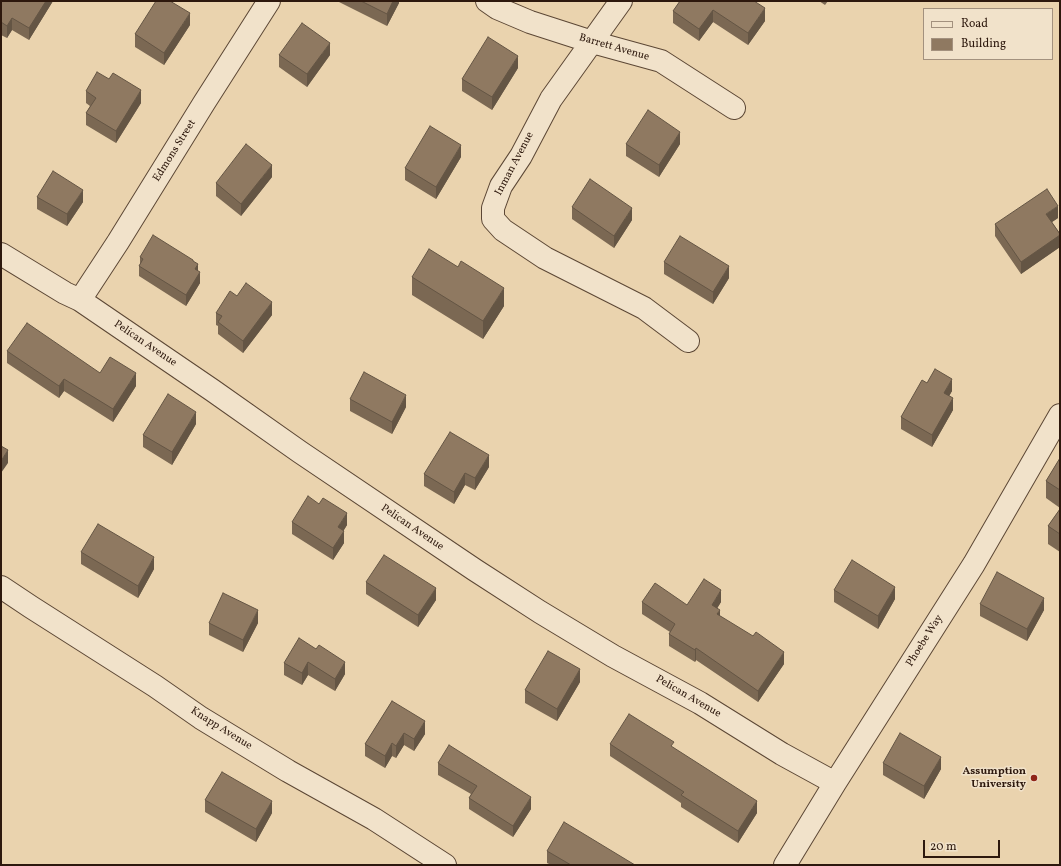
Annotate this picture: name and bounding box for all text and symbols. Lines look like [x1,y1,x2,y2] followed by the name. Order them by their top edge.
[923,8,1053,60] legend
[961,16,988,32] text: Road
[577,32,651,64] street label: Barrett Avenue
[961,36,1006,52] text: Building
[151,118,199,184] street label: Edmons Street
[493,130,537,198] street label: Inman Avenue
[111,318,179,370] street label: Pelican Avenue
[378,502,446,554] street label: Pelican Avenue
[904,613,946,669] street label: Phoebe Way
[653,673,723,721] street label: Pelican Avenue
[188,705,254,753] street label: Knapp Avenue
[962,765,1026,791] place label: Assumption University
[1029,773,1039,783] marker: Assumption University
[925,832,1002,858] scale bar
[930,839,957,855] text: 20 m

